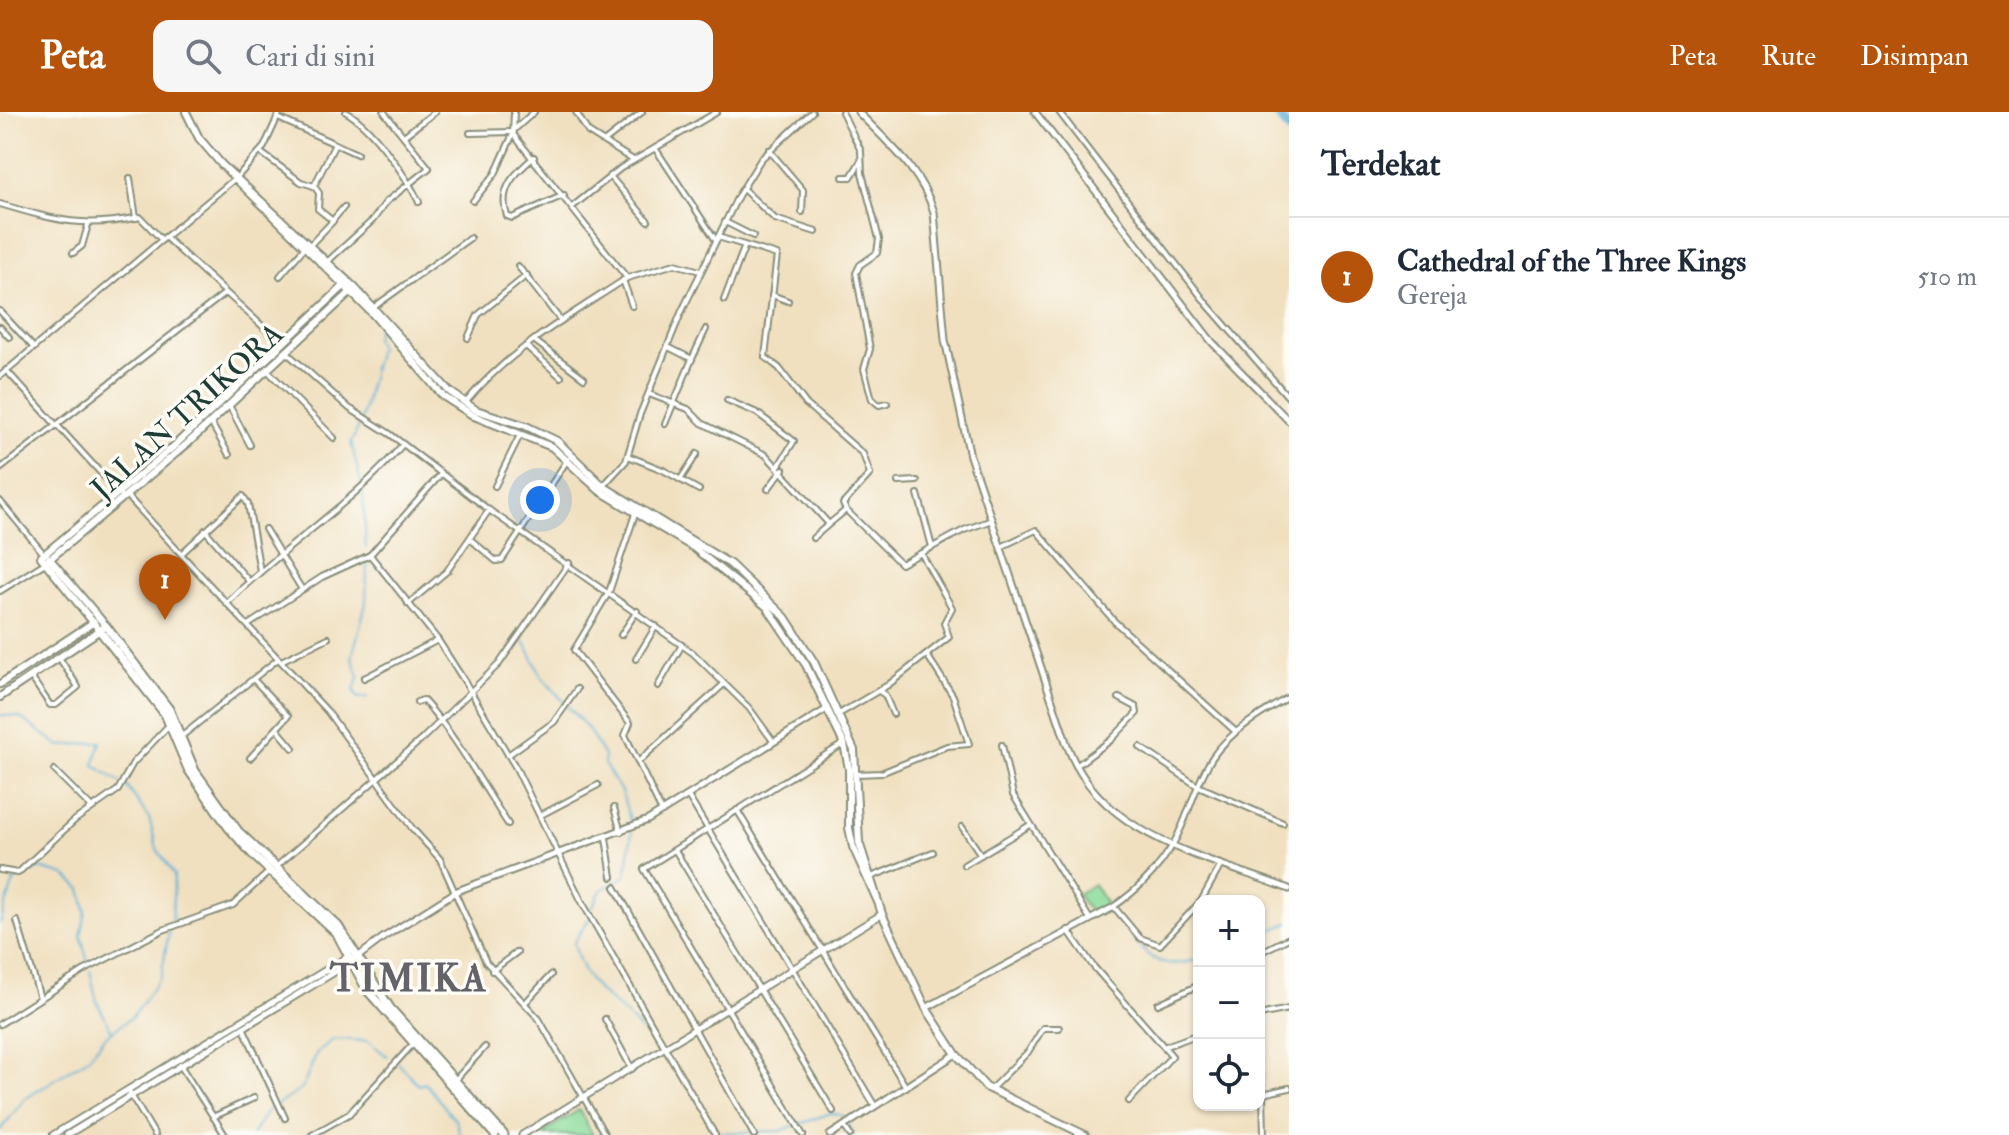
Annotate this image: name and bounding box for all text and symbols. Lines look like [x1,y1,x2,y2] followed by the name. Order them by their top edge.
[153,20,713,92] search box
[40,32,105,80] text: Peta
[181,34,225,78] icon: search
[245,38,376,75] text: Cari di sini
[1669,39,1717,74] text: Peta
[1761,39,1816,74] text: Rute
[1860,39,1969,74] text: Disimpan
[1321,143,1441,186] text: Terdekat
[1397,243,1746,280] text: Cathedral of the Three Kings
[1342,261,1352,293] text: 1
[1917,261,1977,293] text: 510 m
[1397,280,1467,312] text: Gereja
[83,315,291,508] street label: JALAN TRIKORA
[520,480,560,520] your location
[139,554,191,620] pin: 1
[1193,895,1265,1111] map controls
[1193,895,1265,967] button: +
[329,955,488,1003] district label: TIMIKA
[1193,967,1265,1039] button: −
[1193,1039,1265,1111] button: locate

